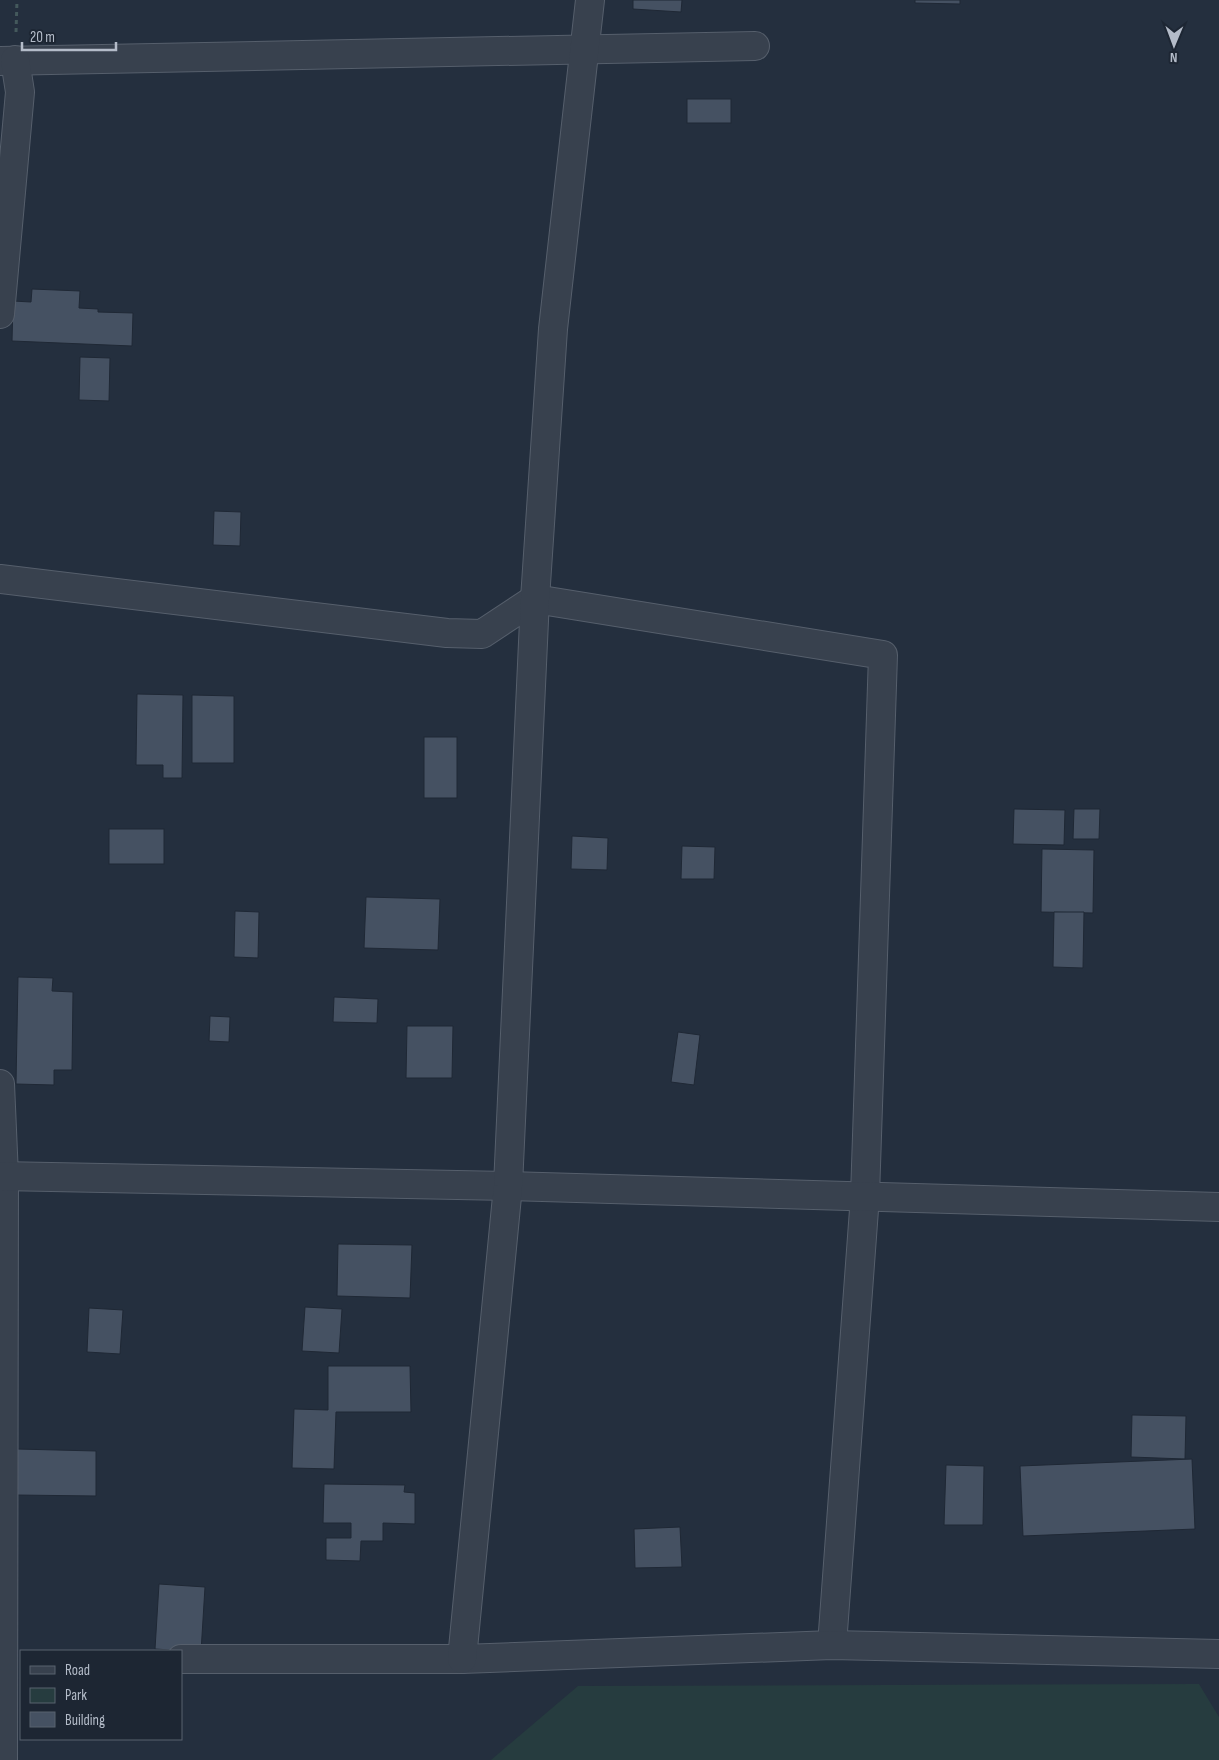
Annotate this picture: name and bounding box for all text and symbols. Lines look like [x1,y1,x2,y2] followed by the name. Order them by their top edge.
[22,20,116,52] scale bar
[1149,20,1199,70] north arrow
[30,28,55,47] text: 20 m
[1170,49,1178,66] text: N
[20,1650,182,1740] legend
[65,1661,90,1680] text: Road
[65,1686,87,1705] text: Park
[65,1711,105,1730] text: Building

